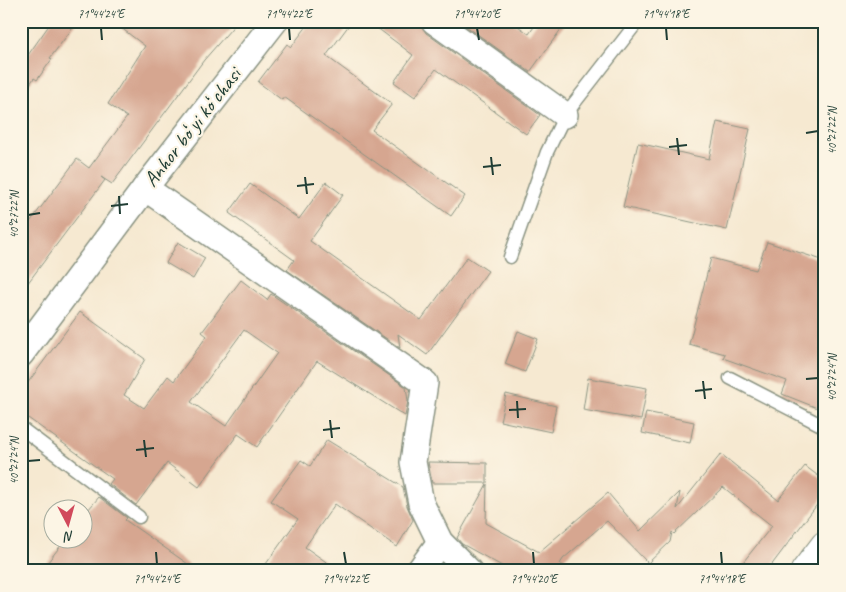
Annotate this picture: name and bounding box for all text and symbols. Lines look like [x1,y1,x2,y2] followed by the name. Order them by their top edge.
[78,6,126,22] text: 71°44'24"E
[266,6,314,22] text: 71°44'22"E
[454,6,502,22] text: 71°44'20"E
[643,6,691,22] text: 71°44'18"E
[138,60,248,192] street label: Anhor boʻyi koʻchasi
[824,106,840,155] text: 40°27'22"N
[6,190,22,239] text: 40°27'22"N
[824,353,840,402] text: 40°27'24"N
[6,436,22,485] text: 40°27'24"N
[42,500,92,550] north arrow
[62,528,75,546] text: N
[134,571,182,587] text: 71°44'24"E
[323,571,371,587] text: 71°44'22"E
[511,571,559,587] text: 71°44'20"E
[699,571,747,587] text: 71°44'18"E

